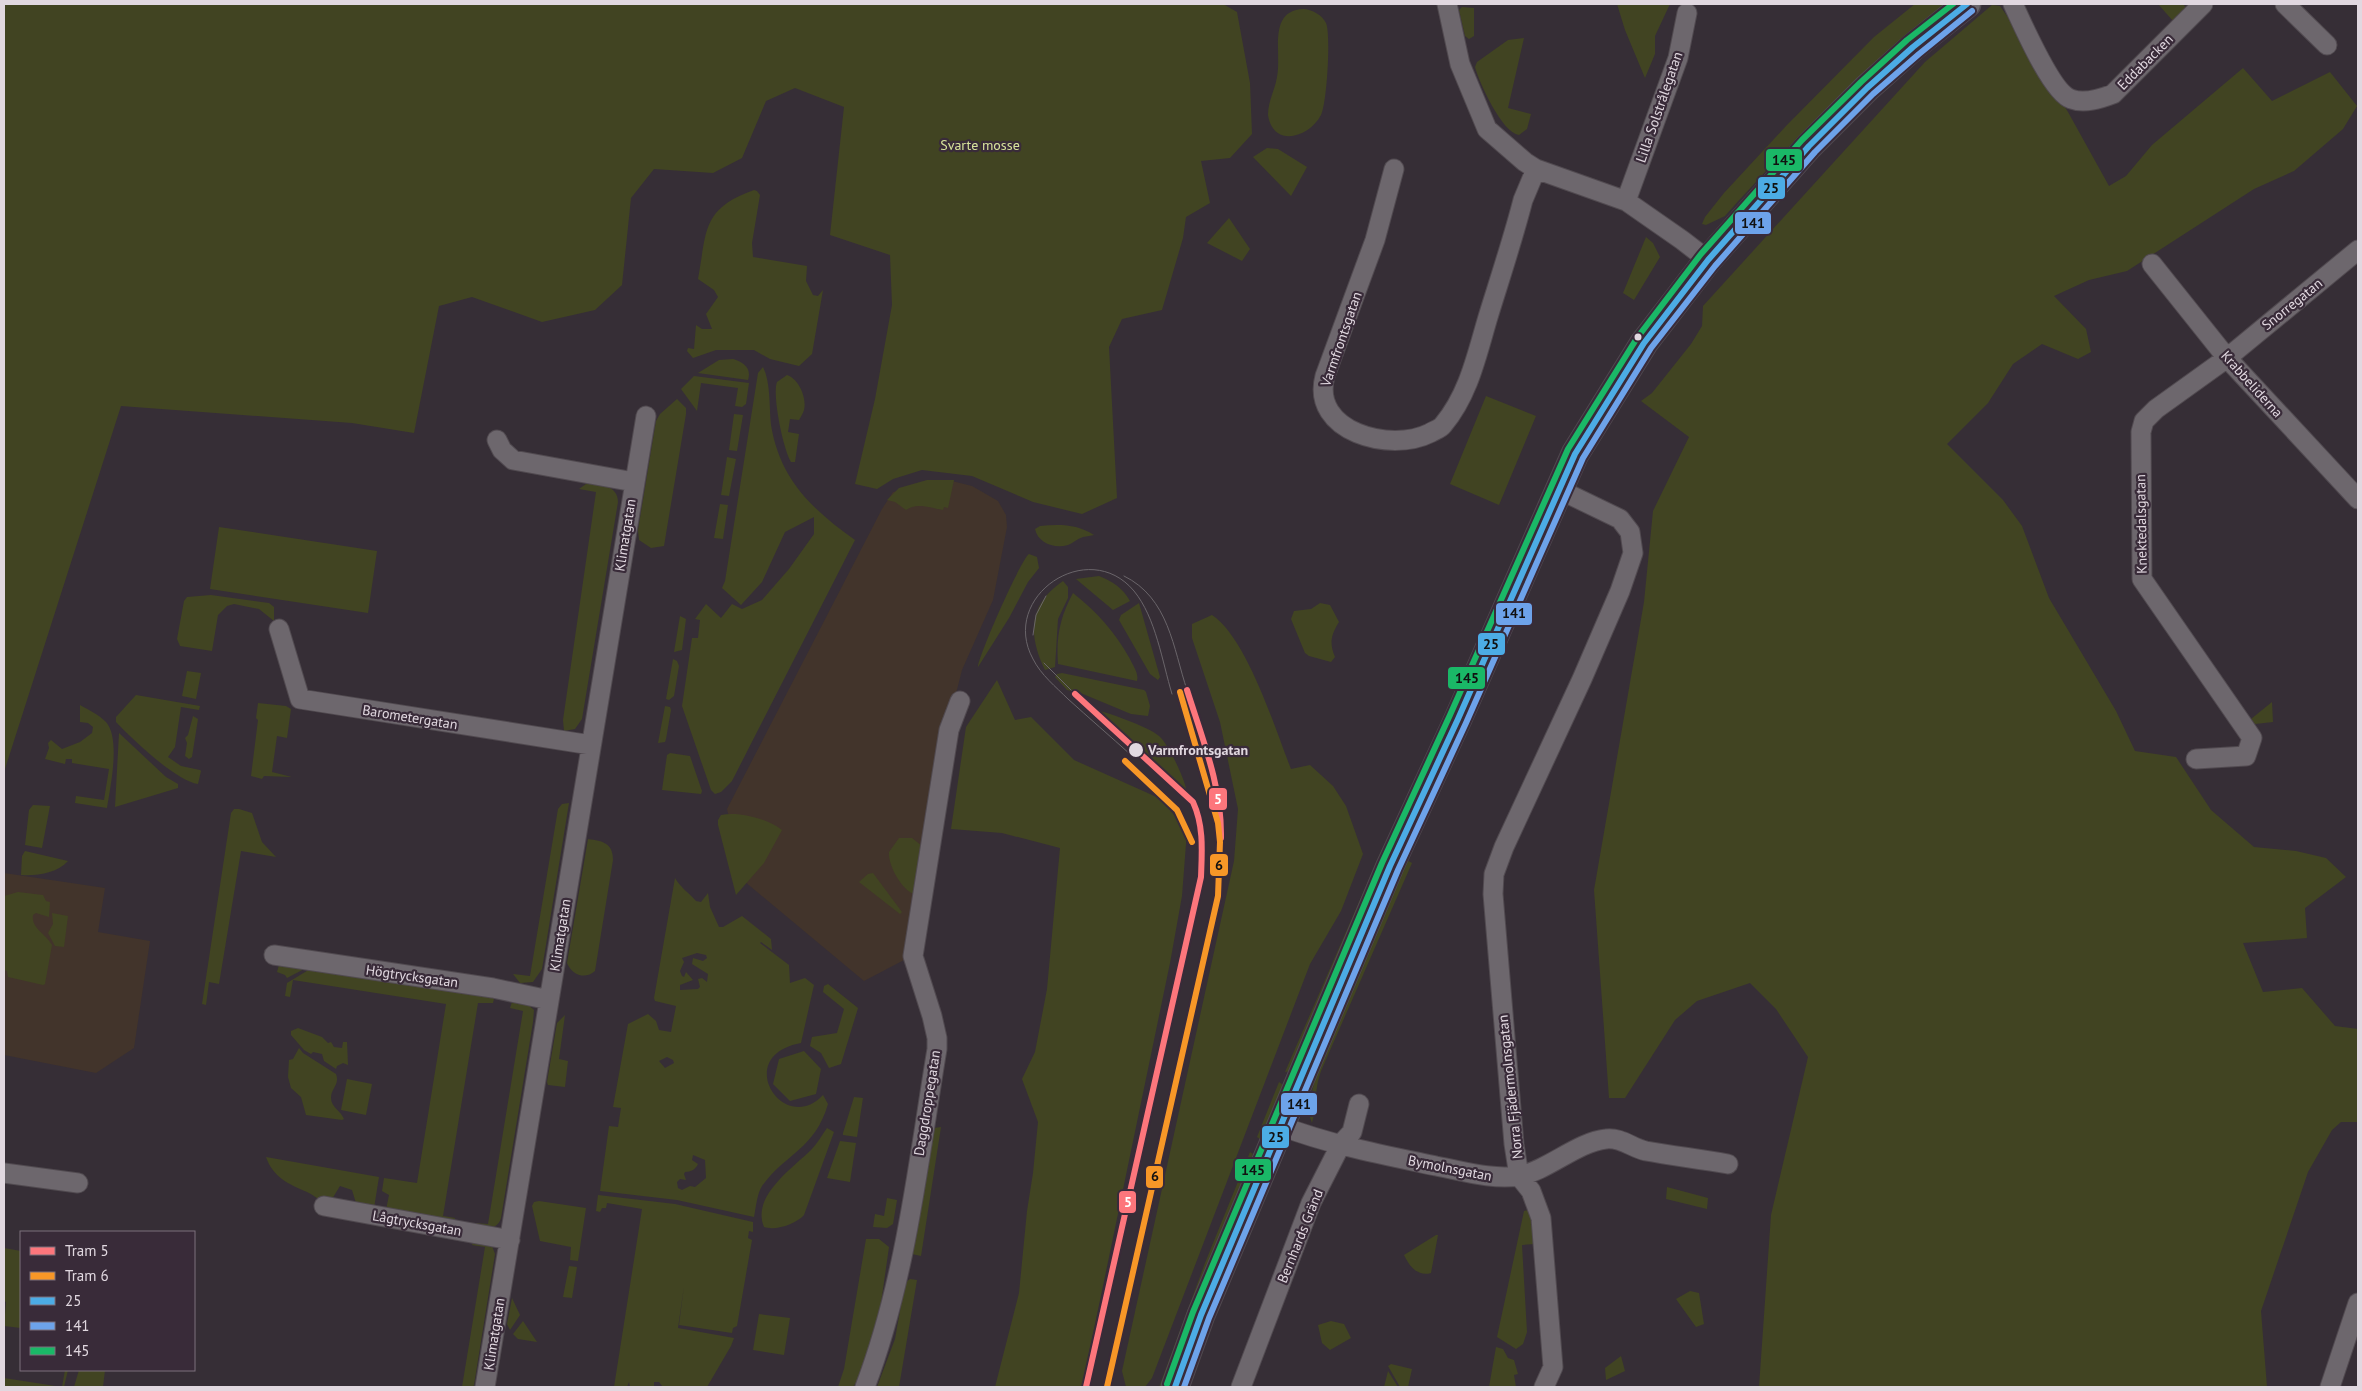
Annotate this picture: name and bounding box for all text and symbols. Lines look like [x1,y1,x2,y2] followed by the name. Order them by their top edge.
[2113,30,2177,94] street label: Eddabacken
[1632,49,1686,165] street label: Lilla Solstrålegatan
[940,136,1020,154] park label: Svarte mosse
[1765,148,1803,172] line badge: 145
[1772,151,1796,169] text: 145
[1757,176,1786,200] line badge: 25
[1763,179,1779,197] text: 25
[1734,211,1772,235] line badge: 141
[1741,214,1765,232] text: 141
[2258,274,2326,334] street label: Snorregatan
[1316,289,1366,390] street label: Varmfrontsgatan
[1633,332,1643,342] unlabelled marker
[2217,347,2287,421] street label: Krabbeliderna
[2131,474,2151,574] street label: Knektedalsgatan
[610,497,640,573] street label: Klimatgatan
[1495,602,1533,626] line badge: 141
[1502,604,1526,622] text: 141
[1477,632,1506,656] line badge: 25
[1483,635,1499,653] text: 25
[1447,666,1486,690] line badge: 145
[1455,669,1479,687] text: 145
[361,701,459,733] street label: Barometergatan
[1127,741,1145,759] marker: Varmfrontsgatan
[1147,741,1248,759] place label: Varmfrontsgatan
[1208,787,1228,811] line badge: 5
[1214,790,1222,808] text: 5
[1209,853,1229,877] line badge: 6
[1215,856,1223,874] text: 6
[545,897,575,973] street label: Klimatgatan
[365,961,459,991] street label: Högtrycksgatan
[1493,1014,1527,1160] street label: Norra Fjädermolnsgatan
[910,1049,944,1157] street label: Daggdroppegatan
[1280,1092,1318,1116] line badge: 141
[1287,1095,1311,1113] text: 141
[1261,1125,1290,1149] line badge: 25
[1268,1128,1284,1146] text: 25
[1407,1151,1493,1185] street label: Bymolnsgatan
[1234,1158,1272,1182] line badge: 145
[1241,1161,1265,1179] text: 145
[1145,1165,1164,1189] line badge: 6
[1151,1167,1159,1185] text: 6
[1273,1186,1327,1286] street label: Bernhards Gränd
[1118,1190,1137,1214] line badge: 5
[1124,1193,1132,1211] text: 5
[371,1206,463,1240] street label: Lågtrycksgatan
[20,1231,195,1371] legend
[65,1241,109,1260] text: Tram 5
[65,1266,109,1285] text: Tram 6
[65,1291,81,1310] text: 25
[479,1296,509,1372] street label: Klimatgatan
[65,1316,90,1335] text: 141
[65,1341,90,1360] text: 145

